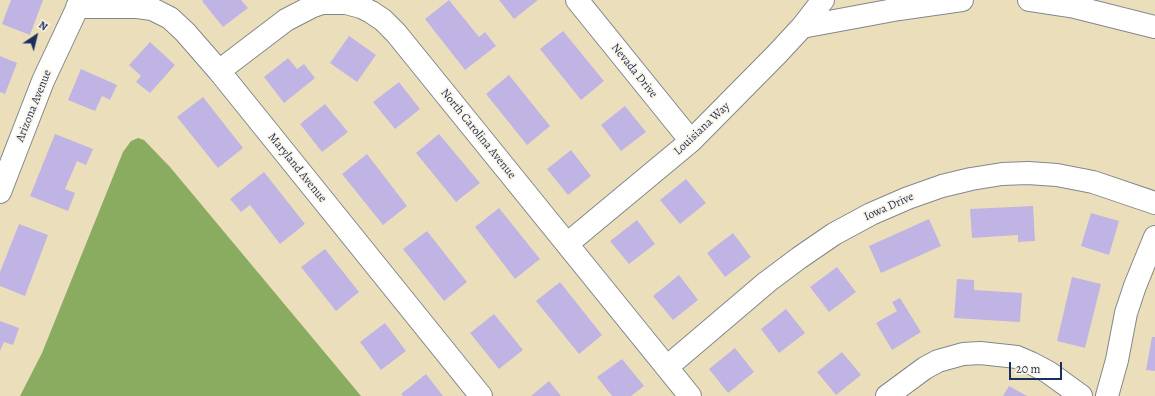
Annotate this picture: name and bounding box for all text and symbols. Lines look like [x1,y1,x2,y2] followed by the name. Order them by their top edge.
[16,16,56,56] north arrow
[36,17,51,34] text: N
[608,41,660,101] street label: Nevada Drive
[13,68,55,144] street label: Arizona Avenue
[437,86,519,182] street label: North Carolina Avenue
[671,99,733,159] street label: Louisiana Way
[265,130,329,206] street label: Maryland Avenue
[862,190,916,224] street label: Iowa Drive
[1011,354,1064,380] scale bar
[1016,361,1040,377] text: 20 m

